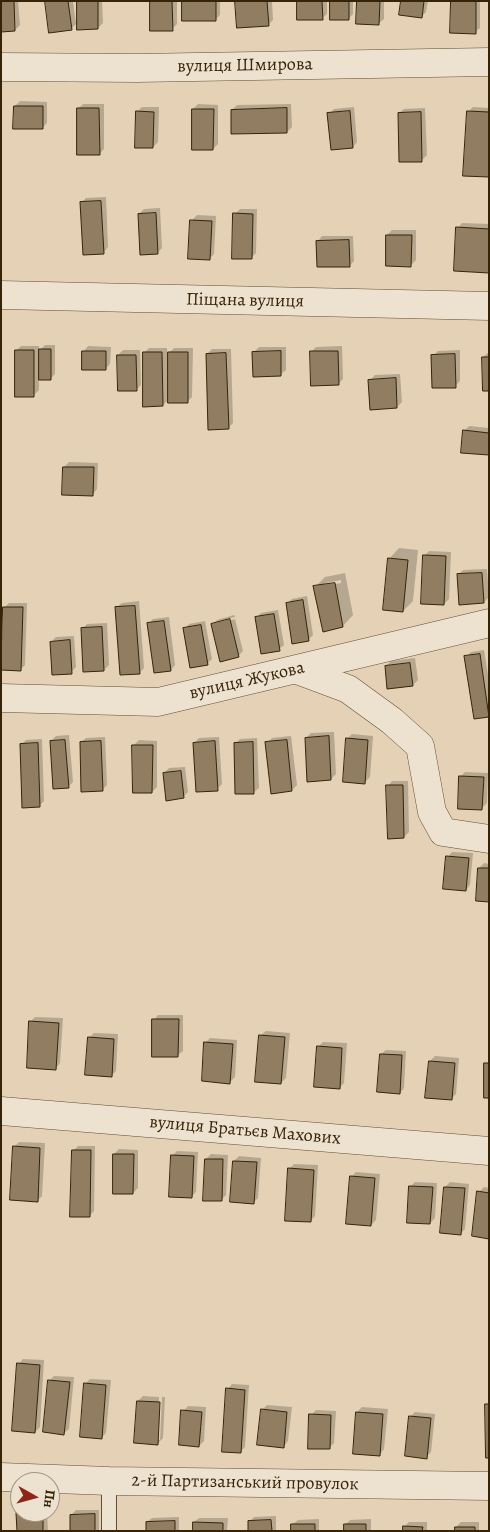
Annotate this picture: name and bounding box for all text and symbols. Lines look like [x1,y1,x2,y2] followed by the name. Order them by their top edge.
[177,54,313,78] street label: вулиця Шмирова
[186,289,304,313] street label: Піщана вулиця
[187,657,307,705] street label: вулиця Жукова
[148,1112,342,1150] street label: вулиця Братьєв Махових
[131,1470,359,1496] street label: 2-й Партизанський провулок
[10,1472,60,1522] north arrow
[39,1489,60,1509] text: Пн

